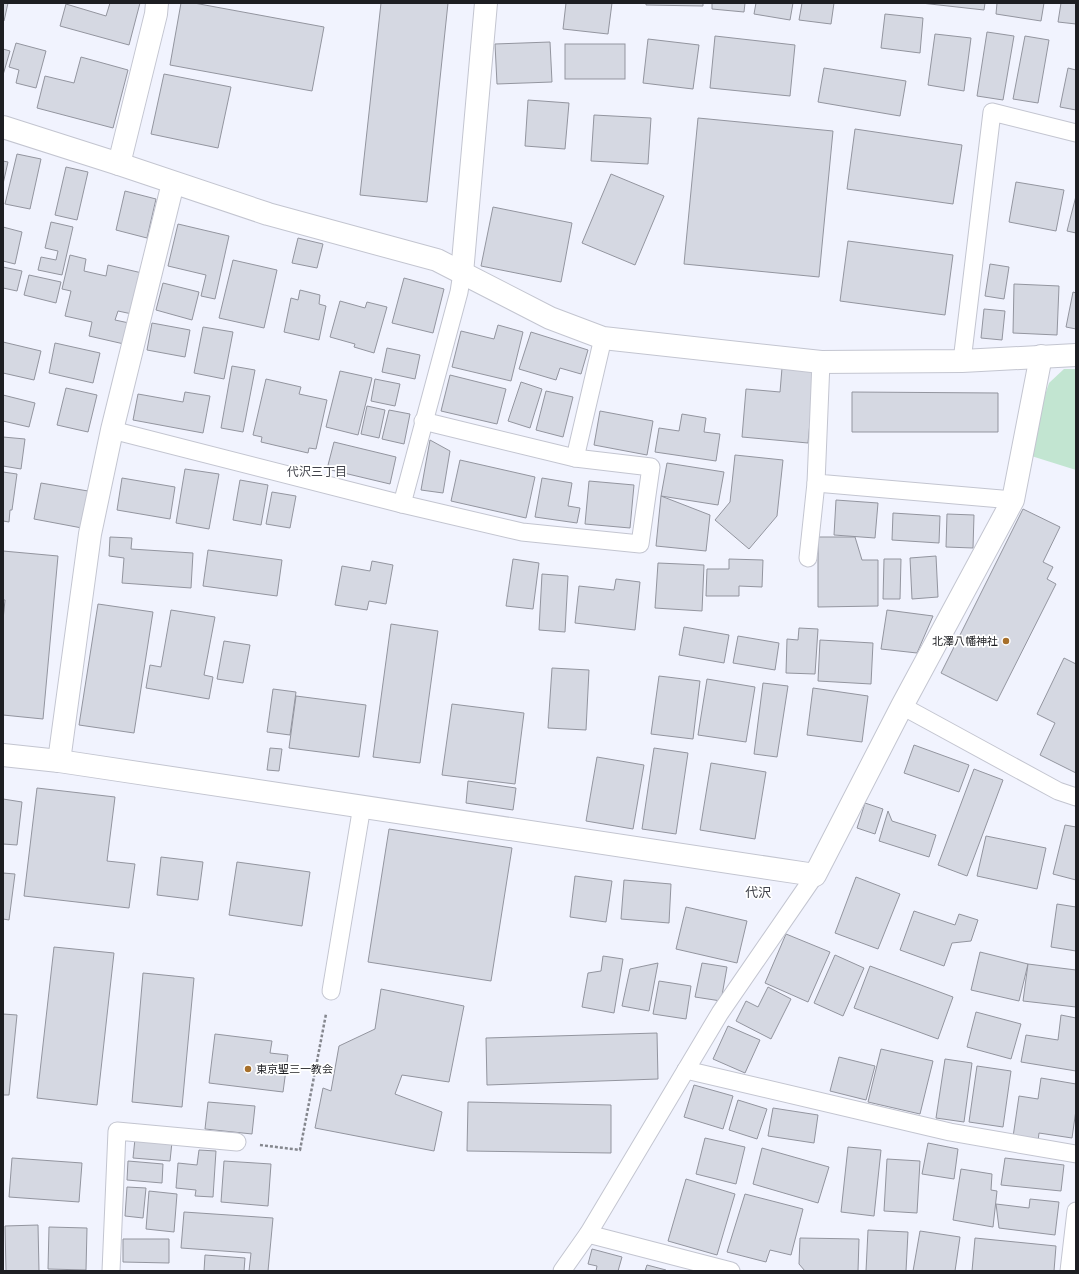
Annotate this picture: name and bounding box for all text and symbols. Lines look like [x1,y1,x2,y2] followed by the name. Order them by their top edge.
[287,464,347,480] district label: 代沢三丁目
[932,634,998,648] place label: 北澤八幡神社
[1001,636,1011,646] marker: 北澤八幡神社
[745,884,771,901] district label: 代沢
[256,1062,333,1076] place label: 東京聖三一教会
[243,1064,253,1074] marker: 東京聖三一教会

